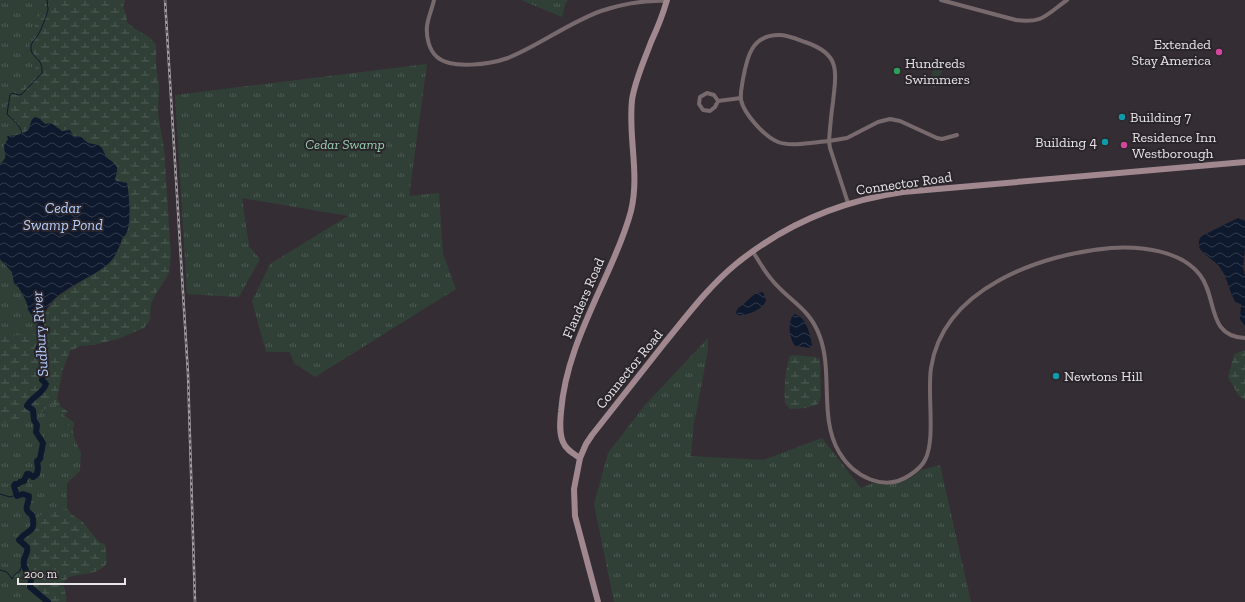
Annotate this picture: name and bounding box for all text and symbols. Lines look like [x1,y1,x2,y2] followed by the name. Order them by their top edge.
[1132,36,1211,69] place label: Extended Stay America
[1214,47,1224,57] marker: Extended Stay America
[905,55,970,88] place label: Hundreds Swimmers
[892,66,902,76] marker: Hundreds Swimmers
[1130,109,1191,126] place label: Building 7
[1117,112,1127,122] marker: Building 7
[1132,129,1216,162] place label: Residence Inn Westborough
[1035,134,1097,151] place label: Building 4
[305,136,385,153] park label: Cedar Swamp
[1100,137,1110,147] marker: Building 4
[1119,140,1129,150] marker: Residence Inn Westborough
[855,168,953,199] street label: Connector Road
[23,199,103,234] water label: Cedar Swamp Pond
[559,255,608,341] street label: Flanders Road
[28,290,52,377] water label: Sudbury River
[592,326,667,412] street label: Connector Road
[1064,368,1143,385] place label: Newtons Hill
[1051,371,1061,381] marker: Newtons Hill
[18,560,125,586] scale bar
[24,567,58,581] text: 200 m

